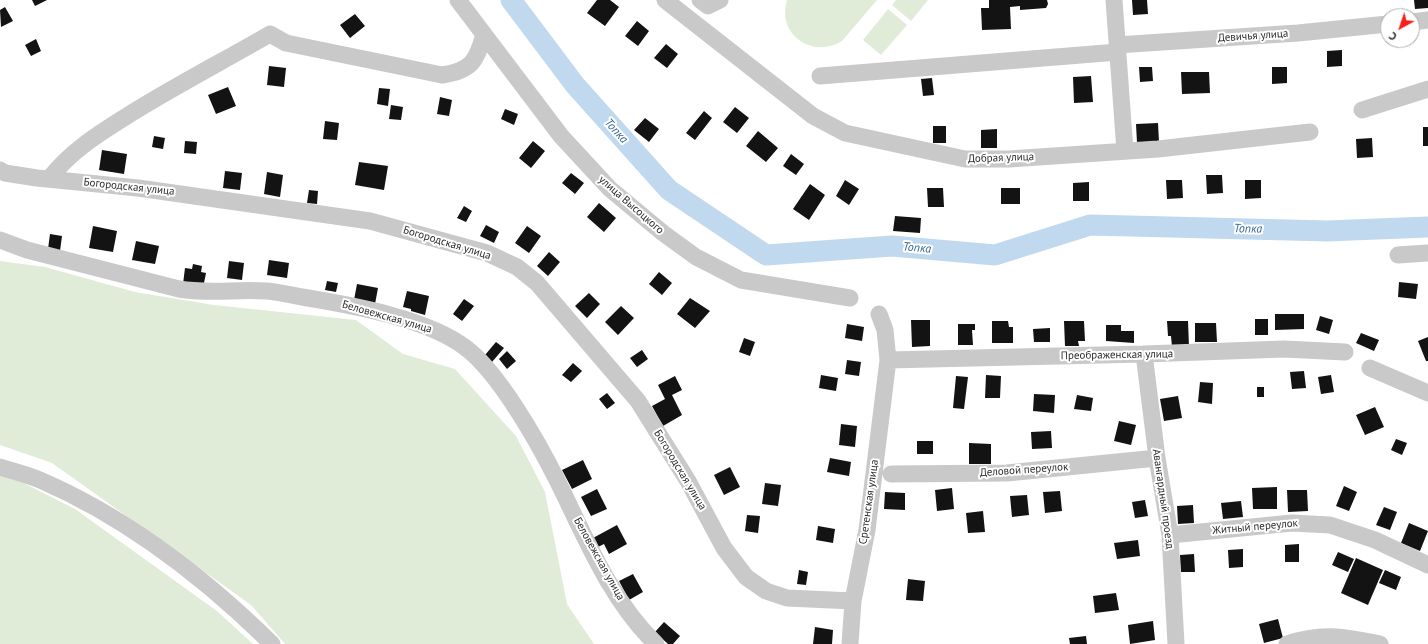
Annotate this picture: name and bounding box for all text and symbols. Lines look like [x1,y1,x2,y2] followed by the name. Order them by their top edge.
[1380,8,1420,48] north arrow
[1217,27,1289,45] street label: Девичья улица
[1386,29,1400,44] text: С
[601,116,631,146] water label: Топка
[968,150,1034,166] street label: Добрая улица
[596,173,666,237] street label: улица Высоцкого
[83,176,175,198] street label: Богородская улица
[1234,222,1262,236] water label: Топка
[401,223,493,263] street label: Богородская улица
[902,240,932,256] water label: Топка
[341,298,433,336] street label: Беловежская улица
[1061,347,1173,363] street label: Преображенская улица
[651,427,709,513] street label: Богородская улица
[1149,448,1177,550] street label: Авангардный проезд
[857,459,881,545] street label: Сретенская улица
[979,460,1069,480] street label: Деловой переулок
[571,515,627,603] street label: Беловежская улица
[1212,517,1298,537] street label: Житный переулок

